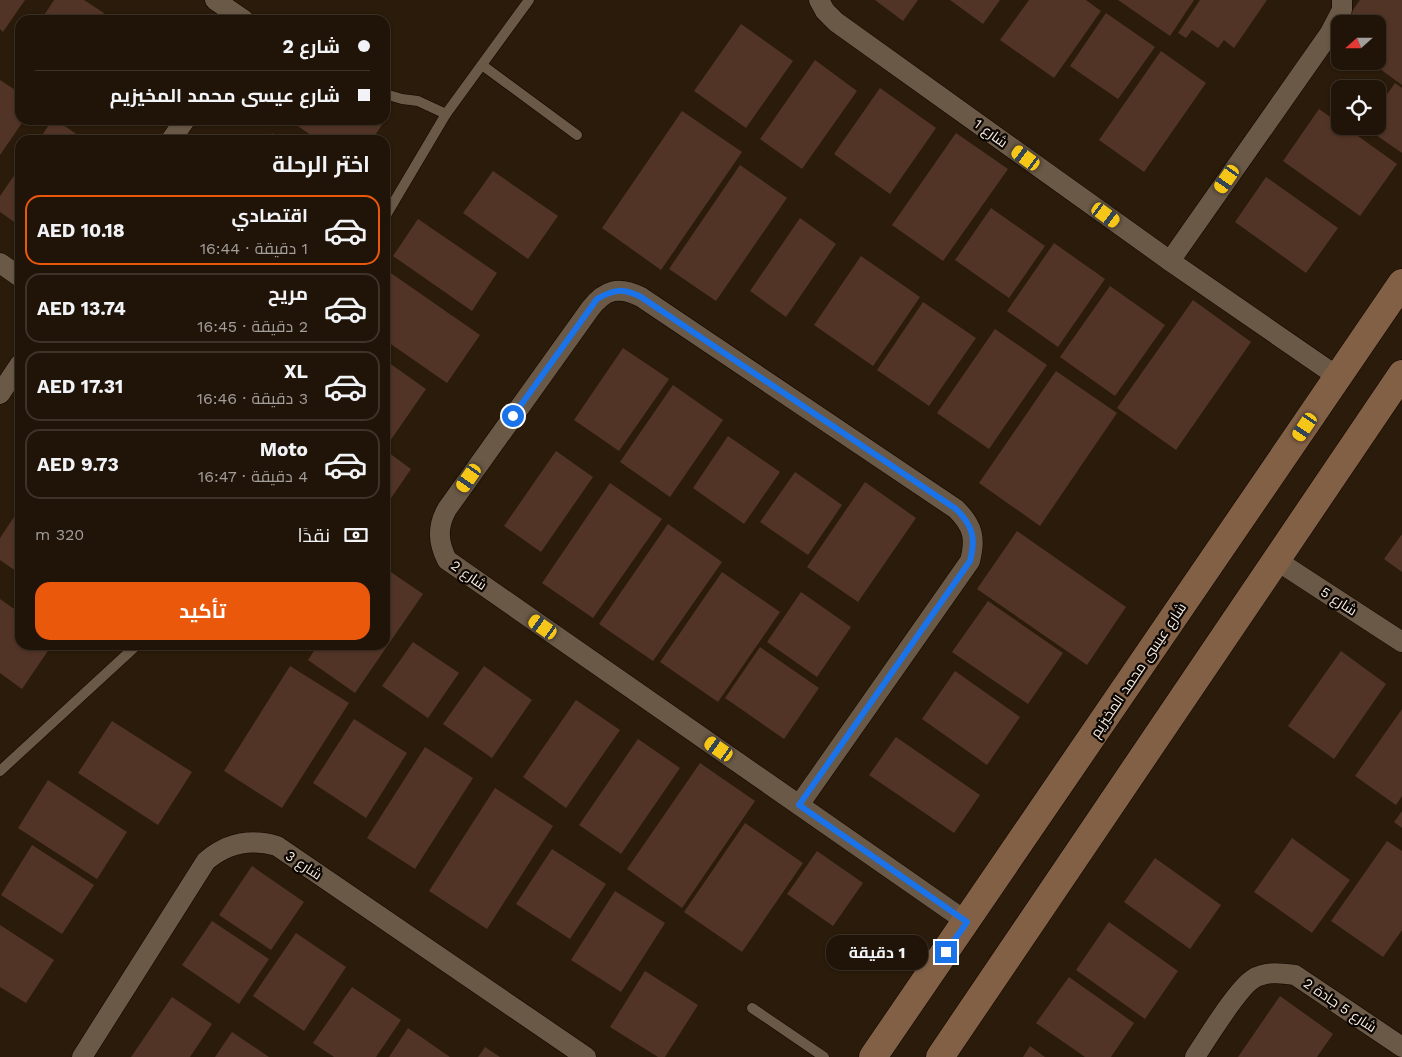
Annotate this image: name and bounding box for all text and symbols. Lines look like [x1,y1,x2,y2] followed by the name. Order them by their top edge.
[1331,15,1386,70] north arrow
[1331,15,1386,135] map controls
[283,35,340,58] text: شارع 2
[1331,80,1386,135] button: locate
[110,84,340,107] text: شارع عيسى محمد المخيزيم
[971,116,1011,151] street label: شارع 1
[1009,143,1042,173] car
[272,152,370,177] text: اختر الرحلة
[1212,162,1241,196] car
[1089,200,1122,230] car
[232,204,308,227] text: اقتصادي
[323,208,368,253] icon: car
[37,219,125,242] text: AED 10.18
[200,239,308,258] text: 1 دقيقة · 16:44
[268,282,308,305] text: مريح
[323,286,368,331] icon: car
[37,297,126,320] text: AED 13.74
[197,317,308,336] text: 2 دقيقة · 16:45
[284,360,308,383] text: XL
[323,364,368,409] icon: car
[37,375,123,398] text: AED 17.31
[197,389,308,408] text: 3 دقيقة · 16:46
[502,405,524,427] route start
[1290,410,1319,444] car
[260,438,308,461] text: Moto
[323,442,368,487] icon: car
[37,453,119,476] text: AED 9.73
[454,461,483,495] car
[198,467,308,486] text: 4 دقيقة · 16:47
[342,521,370,549] icon: cash
[298,524,330,547] text: نقدًا
[35,525,84,544] text: 320 m
[447,557,490,594] street label: شارع 2
[35,582,370,640] button: تأكيد
[1317,583,1360,619] street label: شارع 5
[1087,600,1191,742] street label: شارع عيسى محمد المخيزيم
[526,612,559,642] car
[702,734,735,764] car
[282,847,325,884] street label: شارع 3
[826,934,928,970] callout: 1 دقيقة
[935,941,957,963] route end
[849,943,905,962] text: 1 دقيقة
[1300,975,1380,1036] street label: شارع 5 جادة 2

